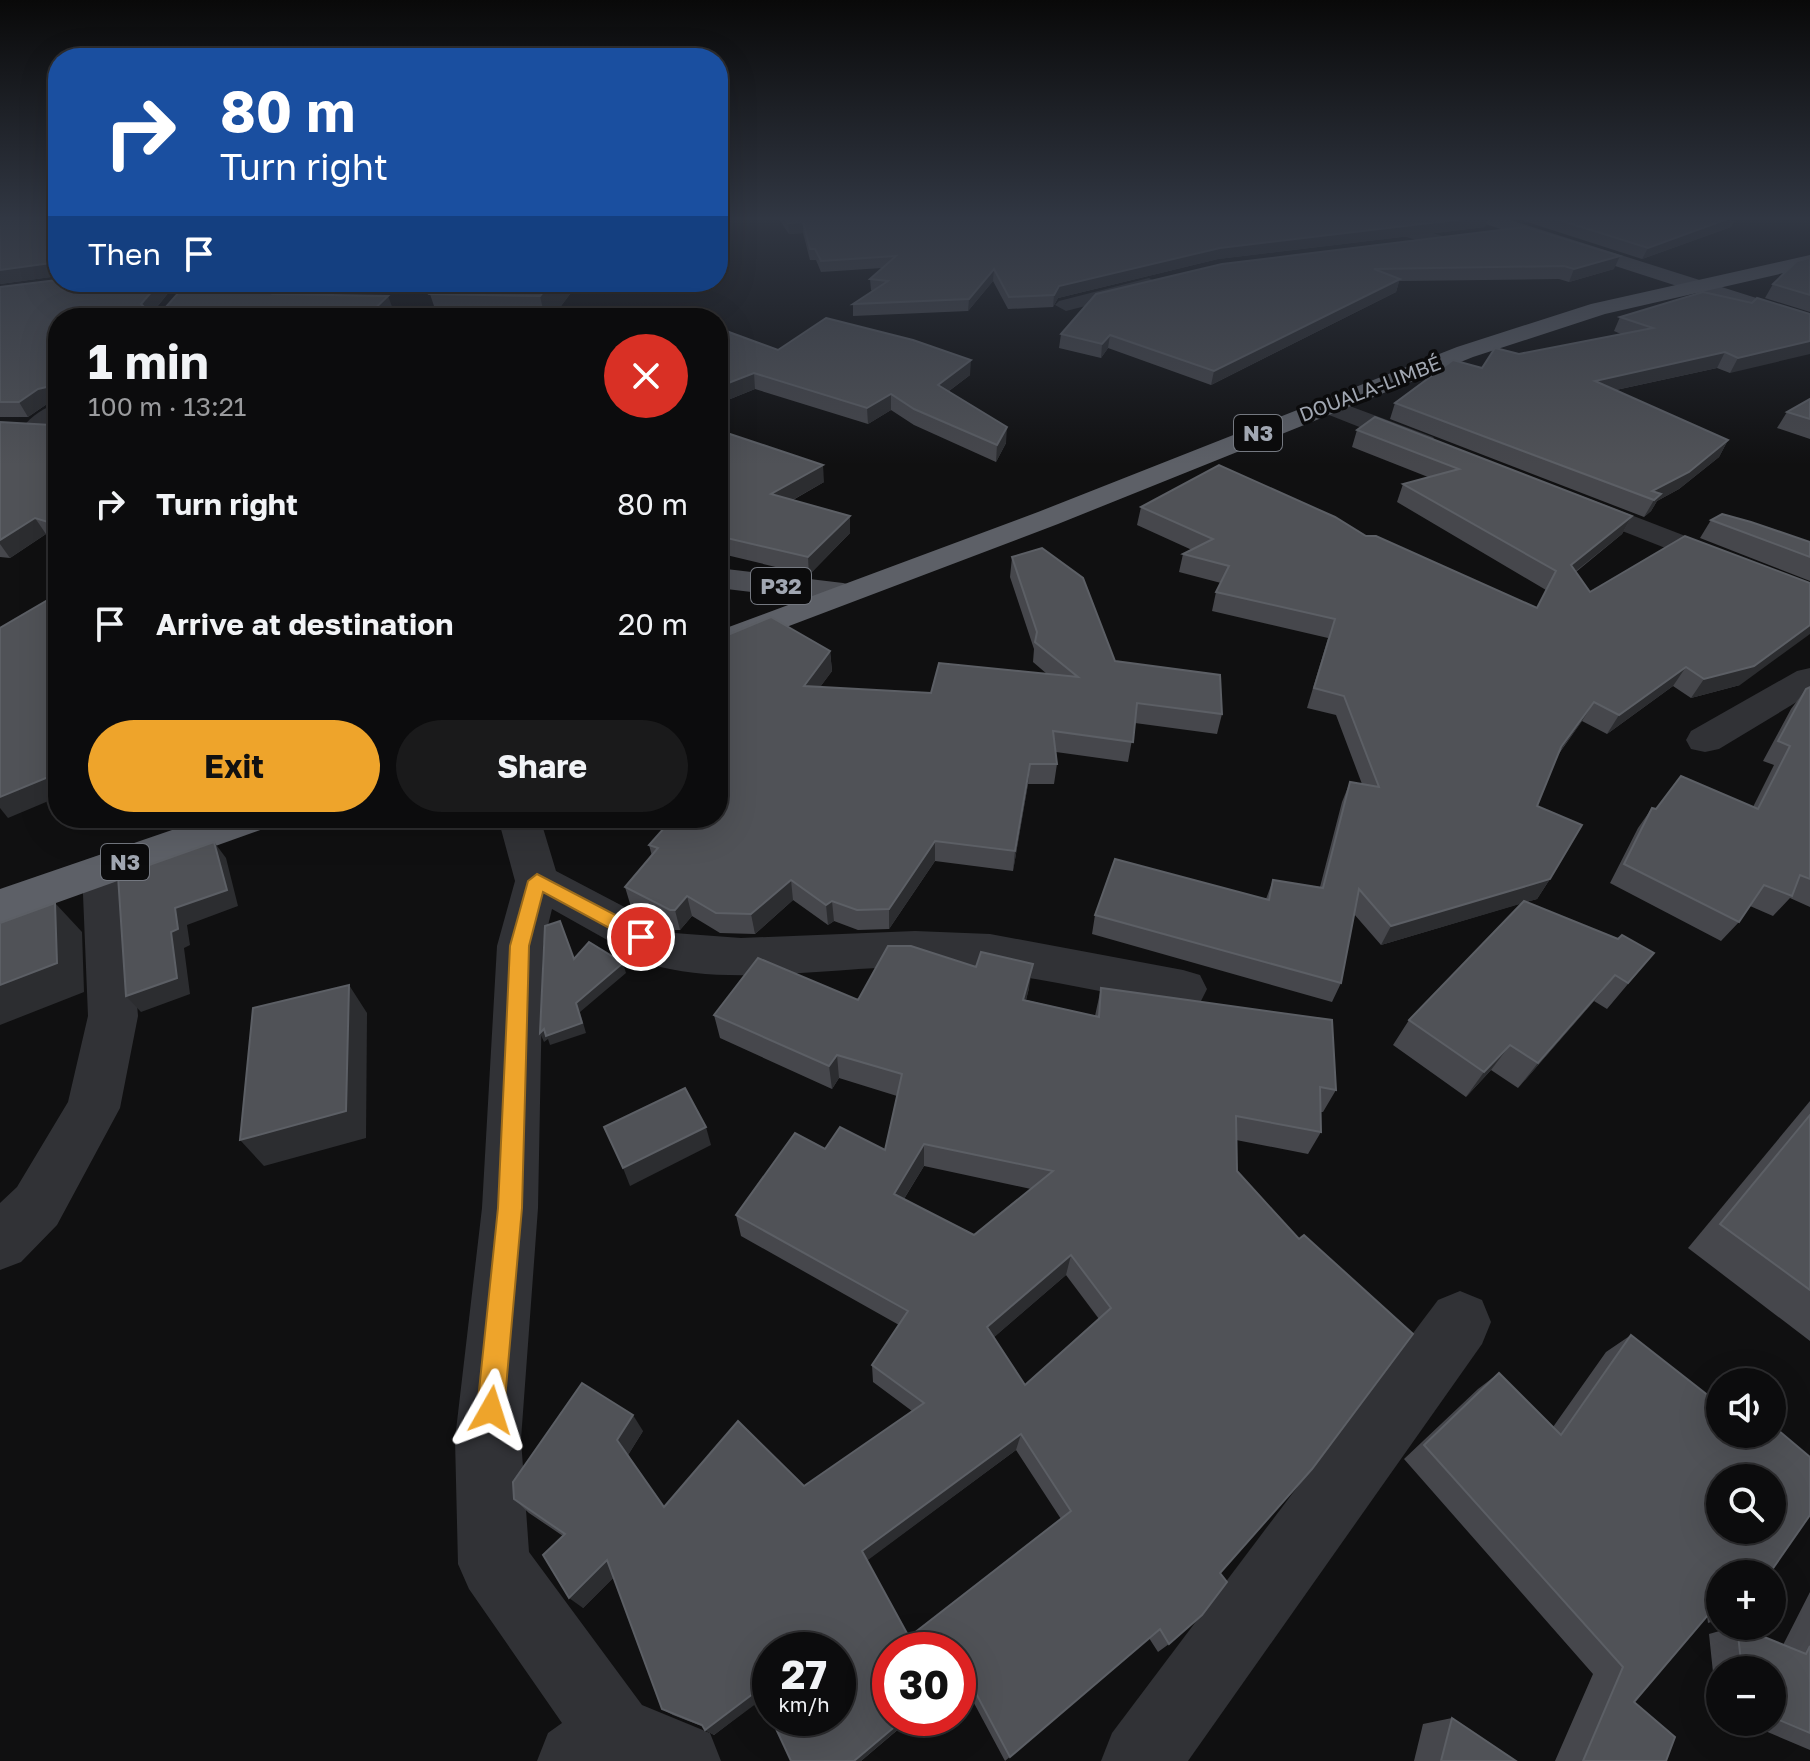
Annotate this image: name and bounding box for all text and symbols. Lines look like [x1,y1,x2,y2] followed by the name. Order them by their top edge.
[220,77,355,144] text: 80 m
[88,80,192,184] icon: right
[220,145,388,188] text: Turn right
[177,232,221,276] icon: arrive
[88,236,161,272] text: Then
[88,332,209,390] text: 1 min
[604,334,688,418] button: close
[1295,350,1444,426] street label: DOUALA-LIMBÉ
[88,391,246,422] text: 100 m · 13:21
[1234,415,1282,451] road number: N3
[88,482,132,526] icon: right
[156,486,298,522] text: Turn right
[617,486,688,522] text: 80 m
[751,568,811,604] road number: P32
[88,602,132,646] icon: arrive
[156,606,453,642] text: Arrive at destination
[618,606,688,642] text: 20 m
[88,720,380,812] button: Exit
[396,720,688,812] button: Share
[101,844,149,880] road number: N3
[607,903,675,971] pin
[619,915,663,959] icon: arrive
[449,1368,533,1452] position arrow
[1706,1368,1786,1736] map controls
[1706,1368,1786,1448] button: sound
[1706,1464,1786,1544] button: search
[1706,1560,1786,1640] button: +
[872,1632,976,1736] speed limit sign: 30
[781,1650,827,1698] text: 27
[1706,1656,1786,1736] button: −
[779,1692,829,1716] text: km/h

